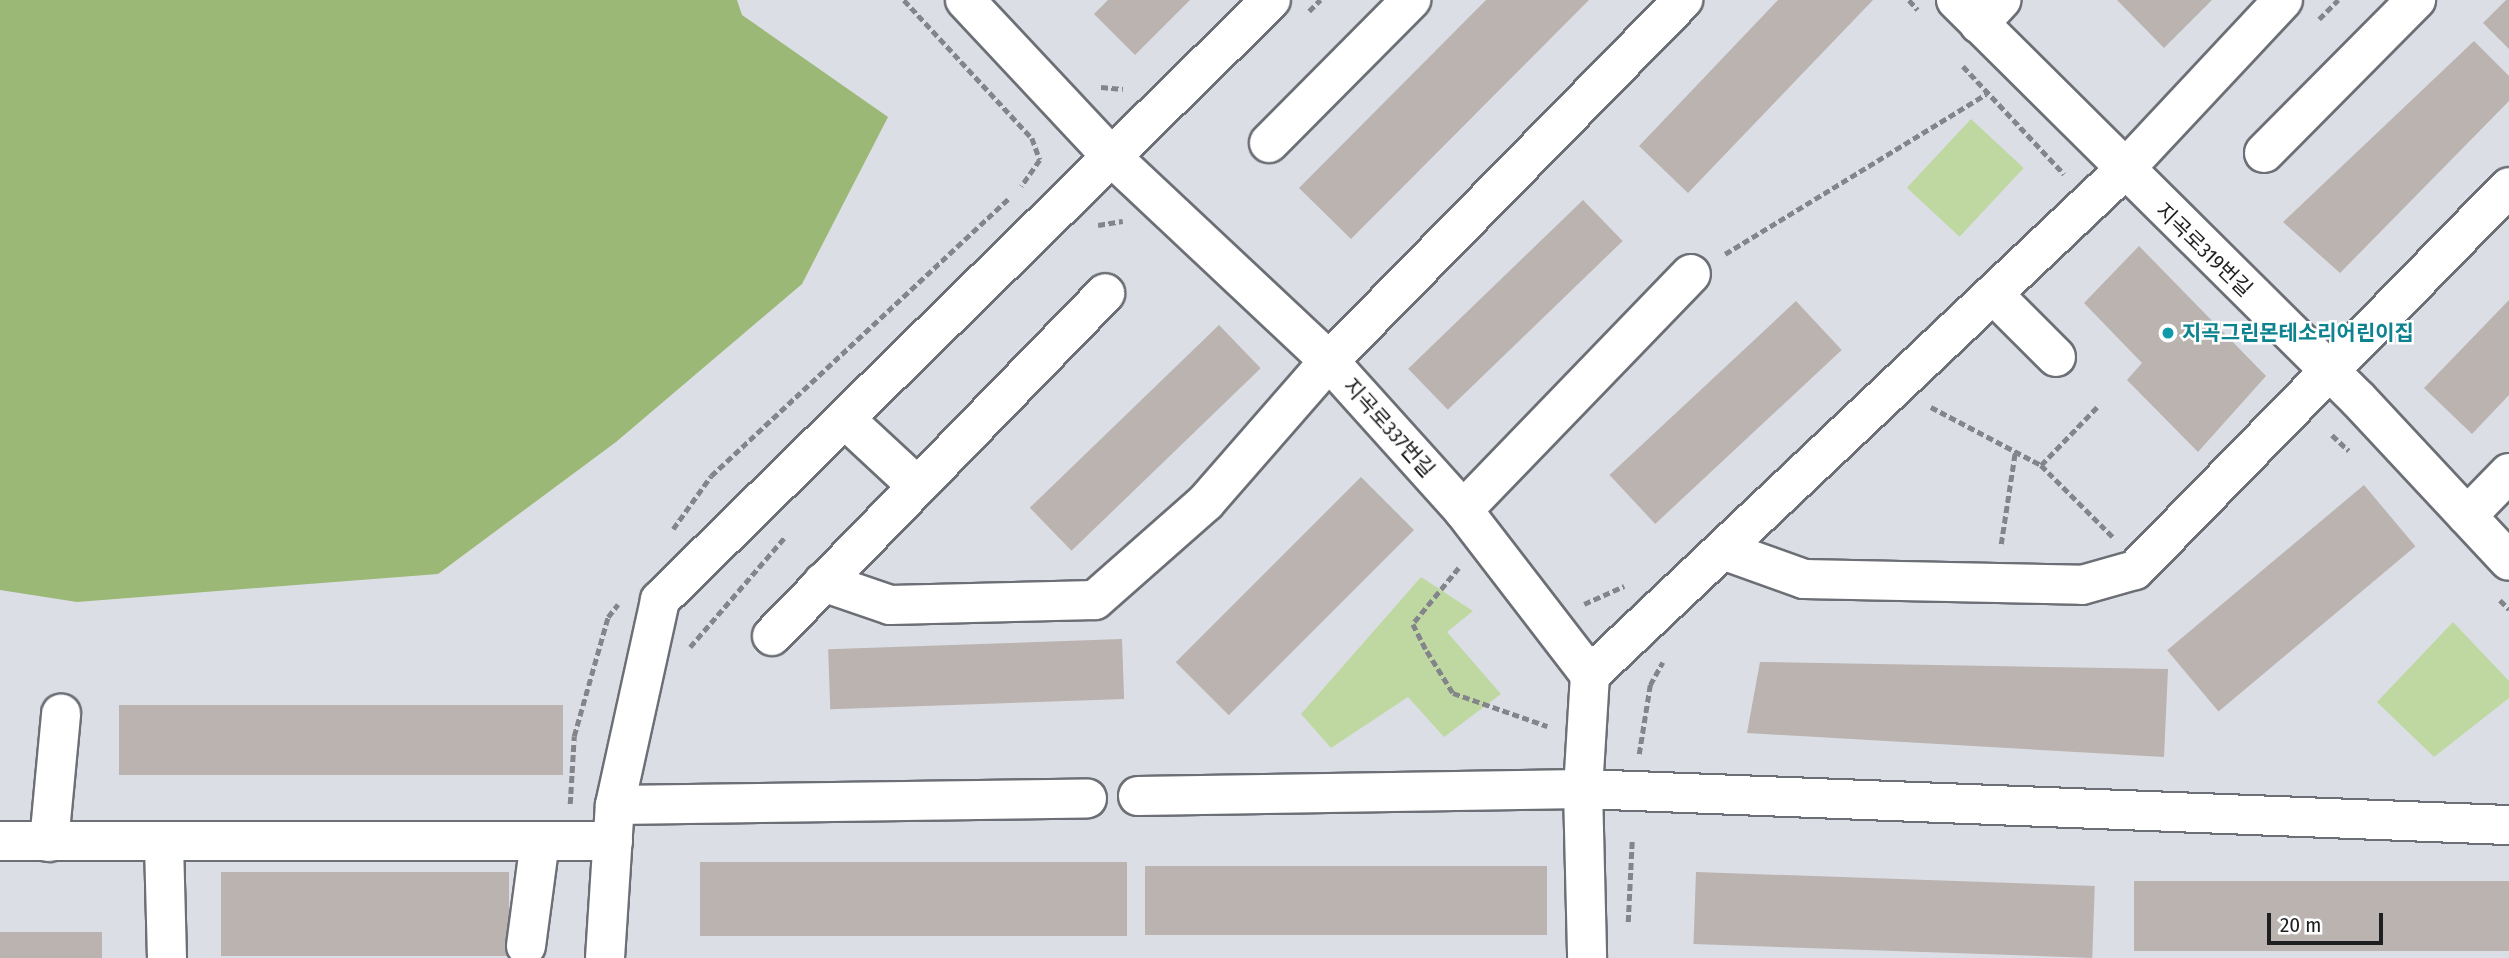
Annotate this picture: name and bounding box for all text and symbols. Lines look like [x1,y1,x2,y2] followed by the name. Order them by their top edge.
[2151,198,2257,302] street label: 지곡로319번길
[2182,320,2414,346] place label: 지곡그린몬테소리어린이집
[2160,325,2176,341] marker: 지곡그린몬테소리어린이집
[1338,374,1440,482] street label: 지곡로337번길
[2271,898,2386,942] scale bar
[2280,912,2321,938] text: 20 m

